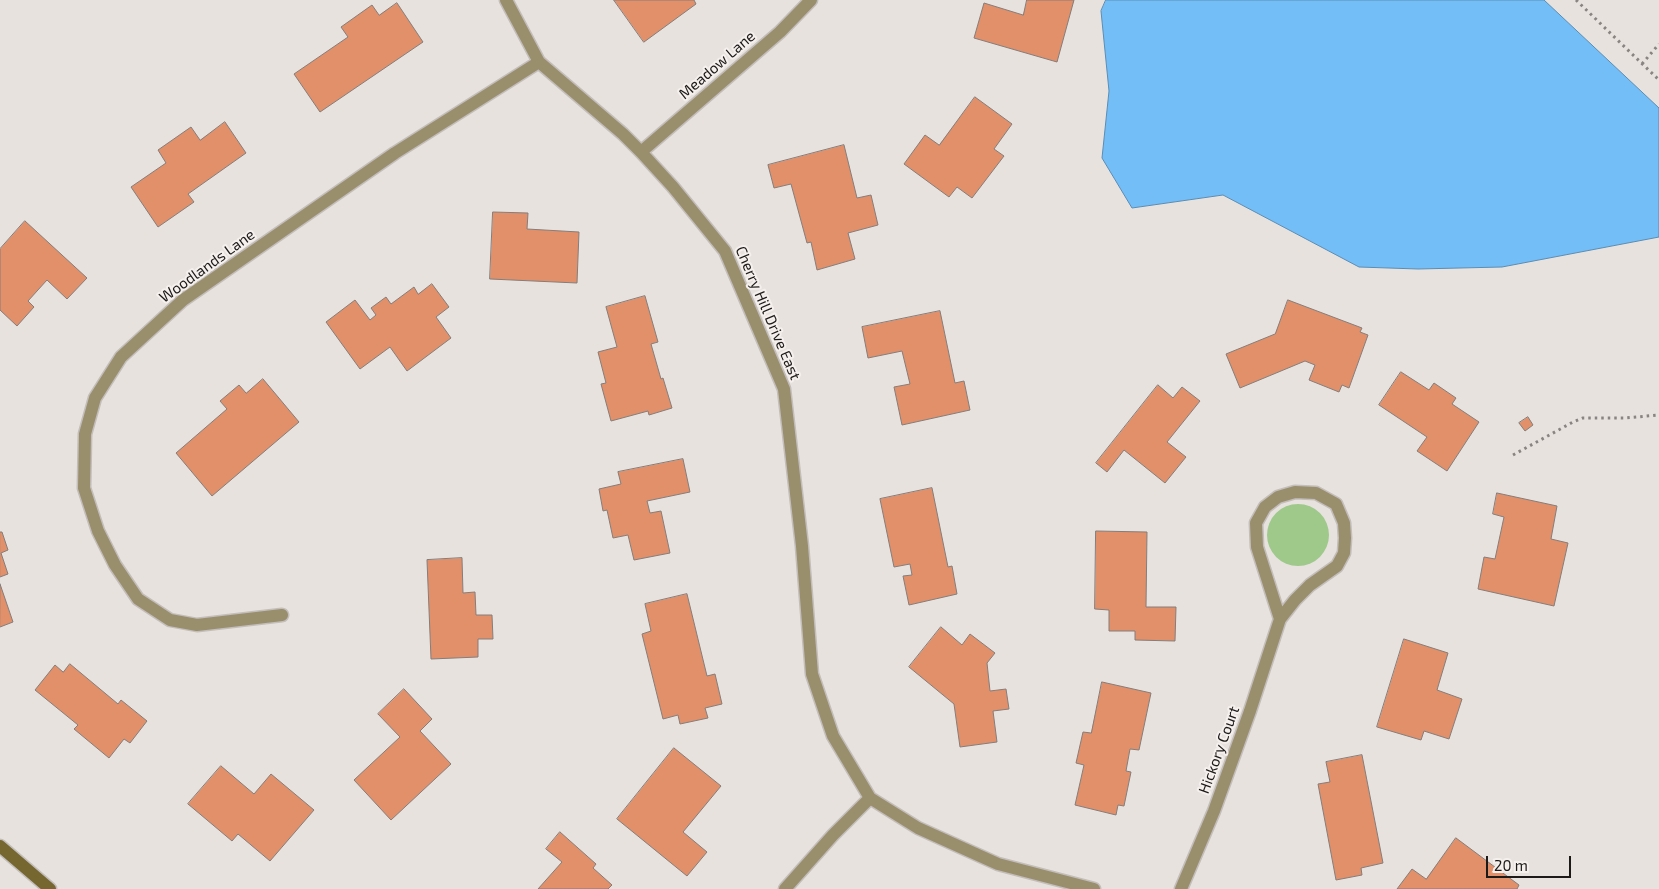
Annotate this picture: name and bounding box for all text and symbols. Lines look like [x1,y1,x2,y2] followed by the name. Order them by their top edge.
[675,27,759,103] street label: Meadow Lane
[156,225,258,307] street label: Woodlands Lane
[732,243,804,383] street label: Cherry Hill Drive East
[1195,704,1243,796] street label: Hickory Court
[1489,846,1574,878] scale bar
[1494,856,1528,874] text: 20 m

